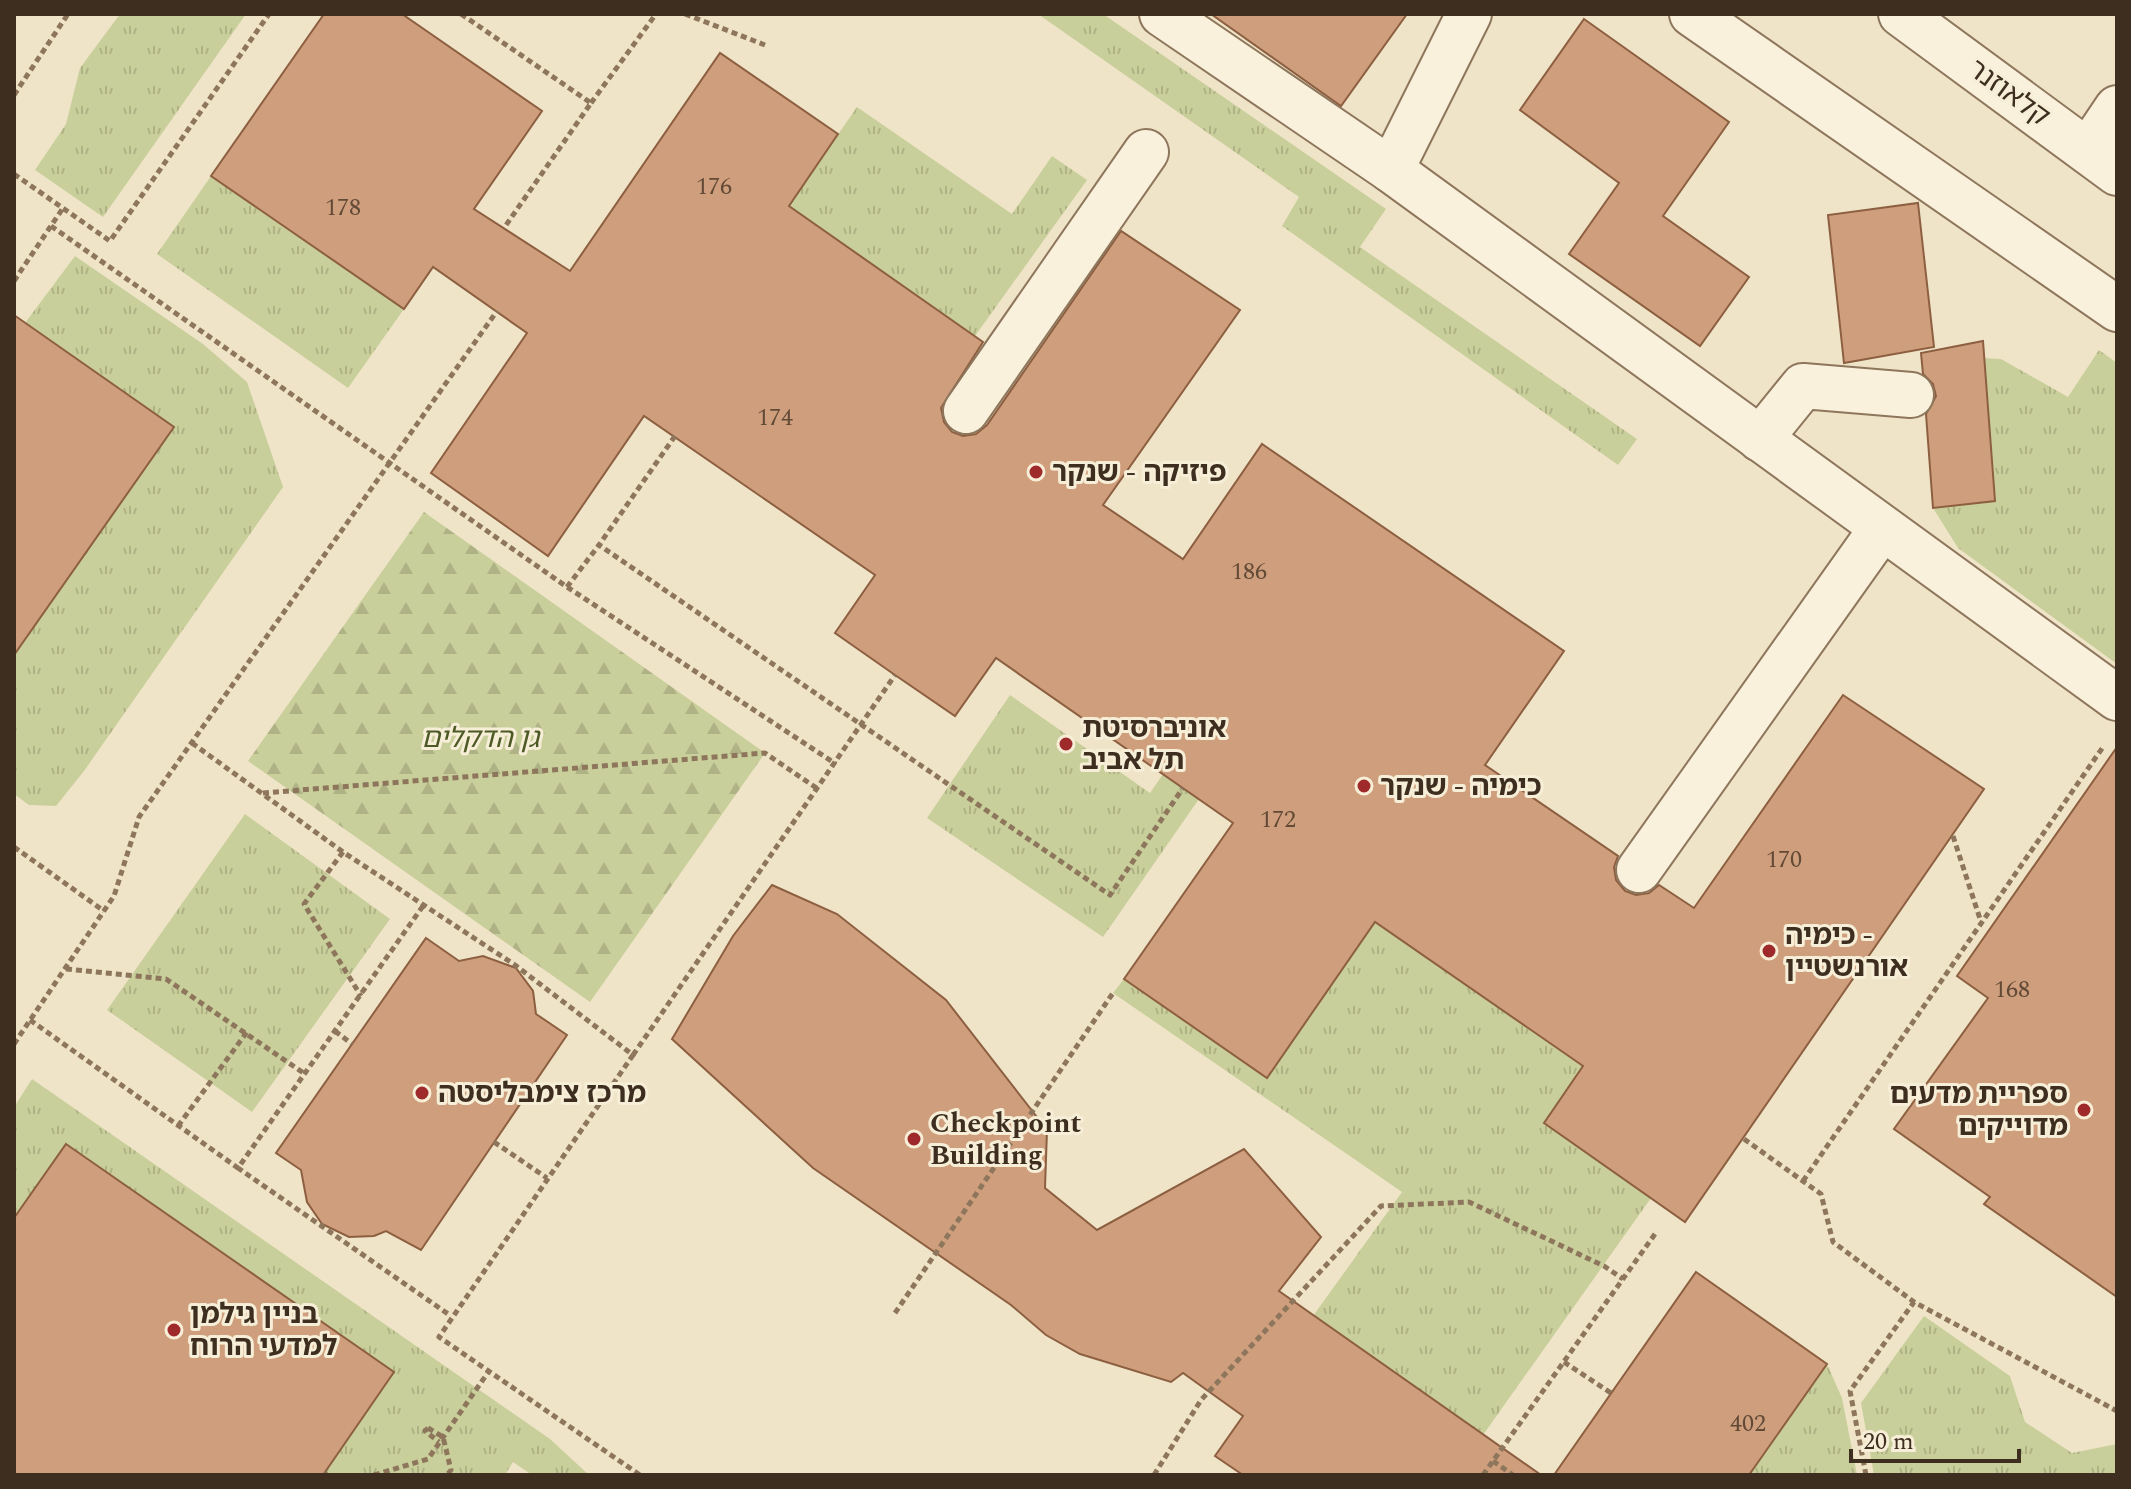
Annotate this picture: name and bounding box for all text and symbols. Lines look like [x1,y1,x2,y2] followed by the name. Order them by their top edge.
[1959,48,2059,138] street label: קלאוזנר
[696,169,732,205] house number: 176
[325,190,361,226] house number: 178
[757,400,793,436] house number: 174
[1052,451,1226,494] place label: פיזיקה - שנקר
[1027,463,1045,481] marker: פיזיקה - שנקר
[1231,554,1267,590] house number: 186
[1082,707,1226,782] place label: אוניברסיטת תל אביב
[421,717,541,760] park label: גן הדקלים
[1057,735,1075,753] marker: אוניברסיטת תל אביב
[1380,765,1542,808] place label: כימיה - שנקר
[1355,777,1373,795] marker: כימיה - שנקר
[1260,802,1296,838] house number: 172
[1766,842,1802,878] house number: 170
[1785,914,1908,989] place label: כימיה - אורנשטיין
[1760,942,1778,960] marker: כימיה - אורנשטיין
[1994,972,2030,1008] house number: 168
[438,1072,646,1115] place label: מרכז צימבליסטה
[1890,1073,2068,1148] place label: ספריית מדעים מדוייקים
[413,1084,431,1102] marker: מרכז צימבליסטה
[2075,1101,2093,1119] marker: ספריית מדעים מדוייקים
[930,1102,1082,1177] place label: Checkpoint Building
[905,1130,923,1148] marker: Checkpoint Building
[190,1293,337,1368] place label: בניין גילמן למדעי הרוח
[165,1321,183,1339] marker: בניין גילמן למדעי הרוח
[1730,1406,1766,1442] house number: 402
[1851,1413,2019,1463] scale bar
[1863,1424,1914,1460] text: 20 m

